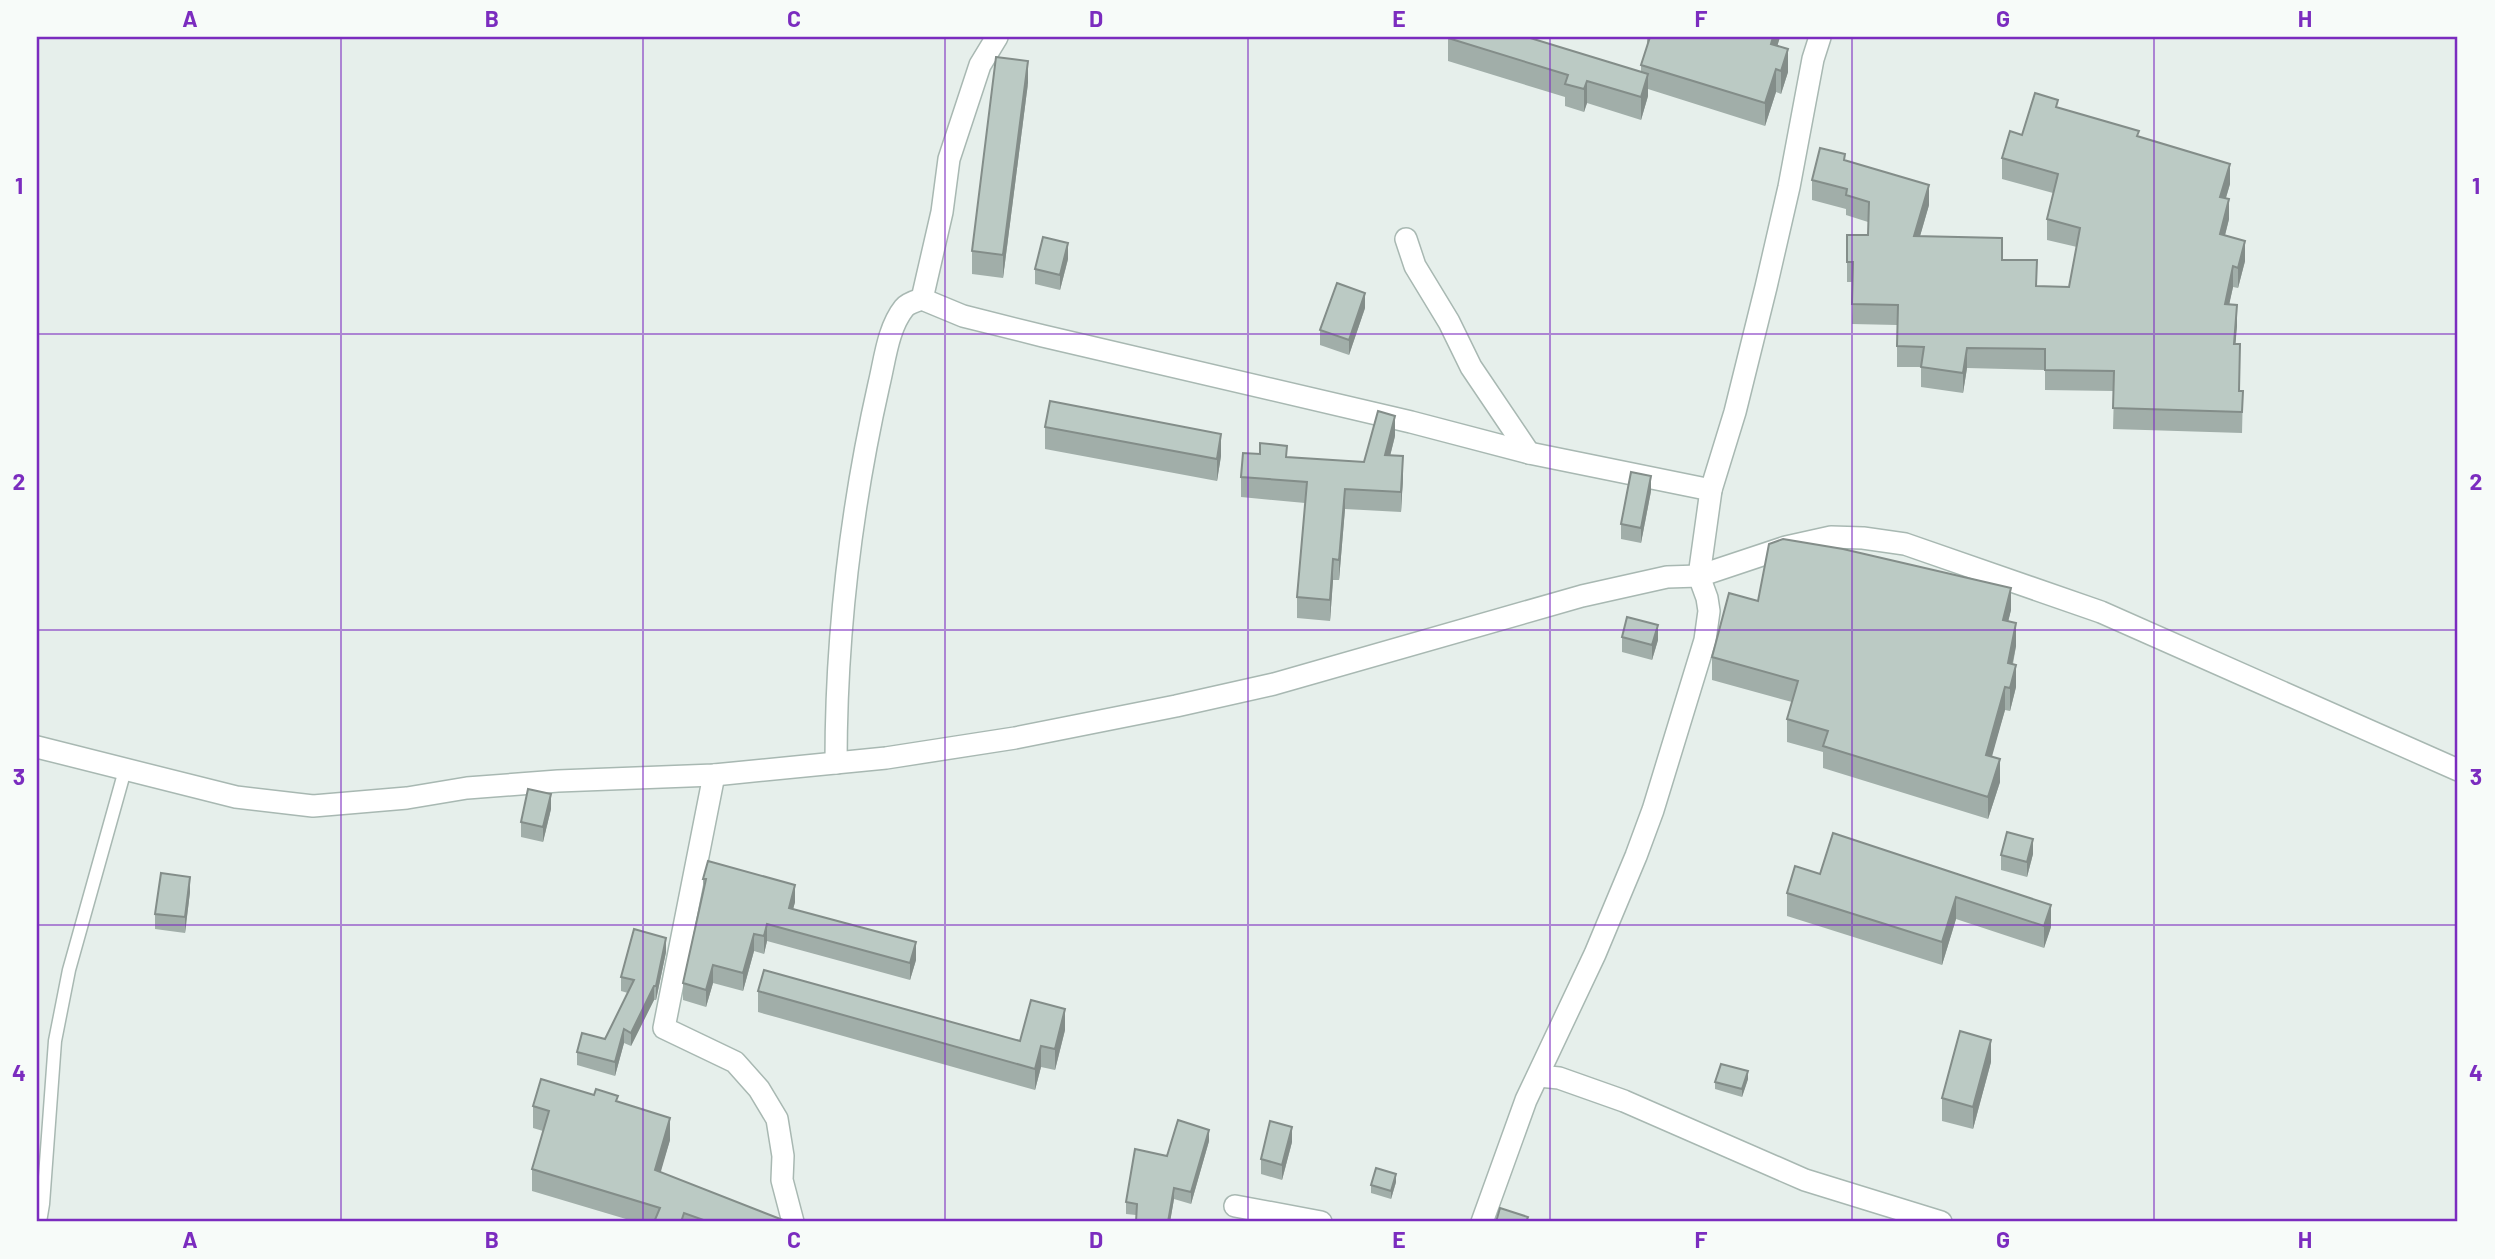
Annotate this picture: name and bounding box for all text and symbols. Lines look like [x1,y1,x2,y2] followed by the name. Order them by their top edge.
[182,4,198,32] text: A
[485,4,499,32] text: B
[787,4,801,32] text: C
[1089,4,1103,32] text: D
[1392,4,1406,32] text: E
[1695,4,1708,32] text: F
[1996,4,2010,32] text: G
[2298,4,2312,32] text: H
[15,171,23,199] text: 1
[2472,171,2480,199] text: 1
[13,467,25,495] text: 2
[2470,467,2482,495] text: 2
[13,762,25,790] text: 3
[2470,762,2482,790] text: 3
[12,1058,26,1086] text: 4
[2469,1058,2483,1086] text: 4
[182,1225,198,1253] text: A
[485,1225,499,1253] text: B
[787,1225,801,1253] text: C
[1089,1225,1103,1253] text: D
[1392,1225,1406,1253] text: E
[1695,1225,1708,1253] text: F
[1996,1225,2010,1253] text: G
[2298,1225,2312,1253] text: H

